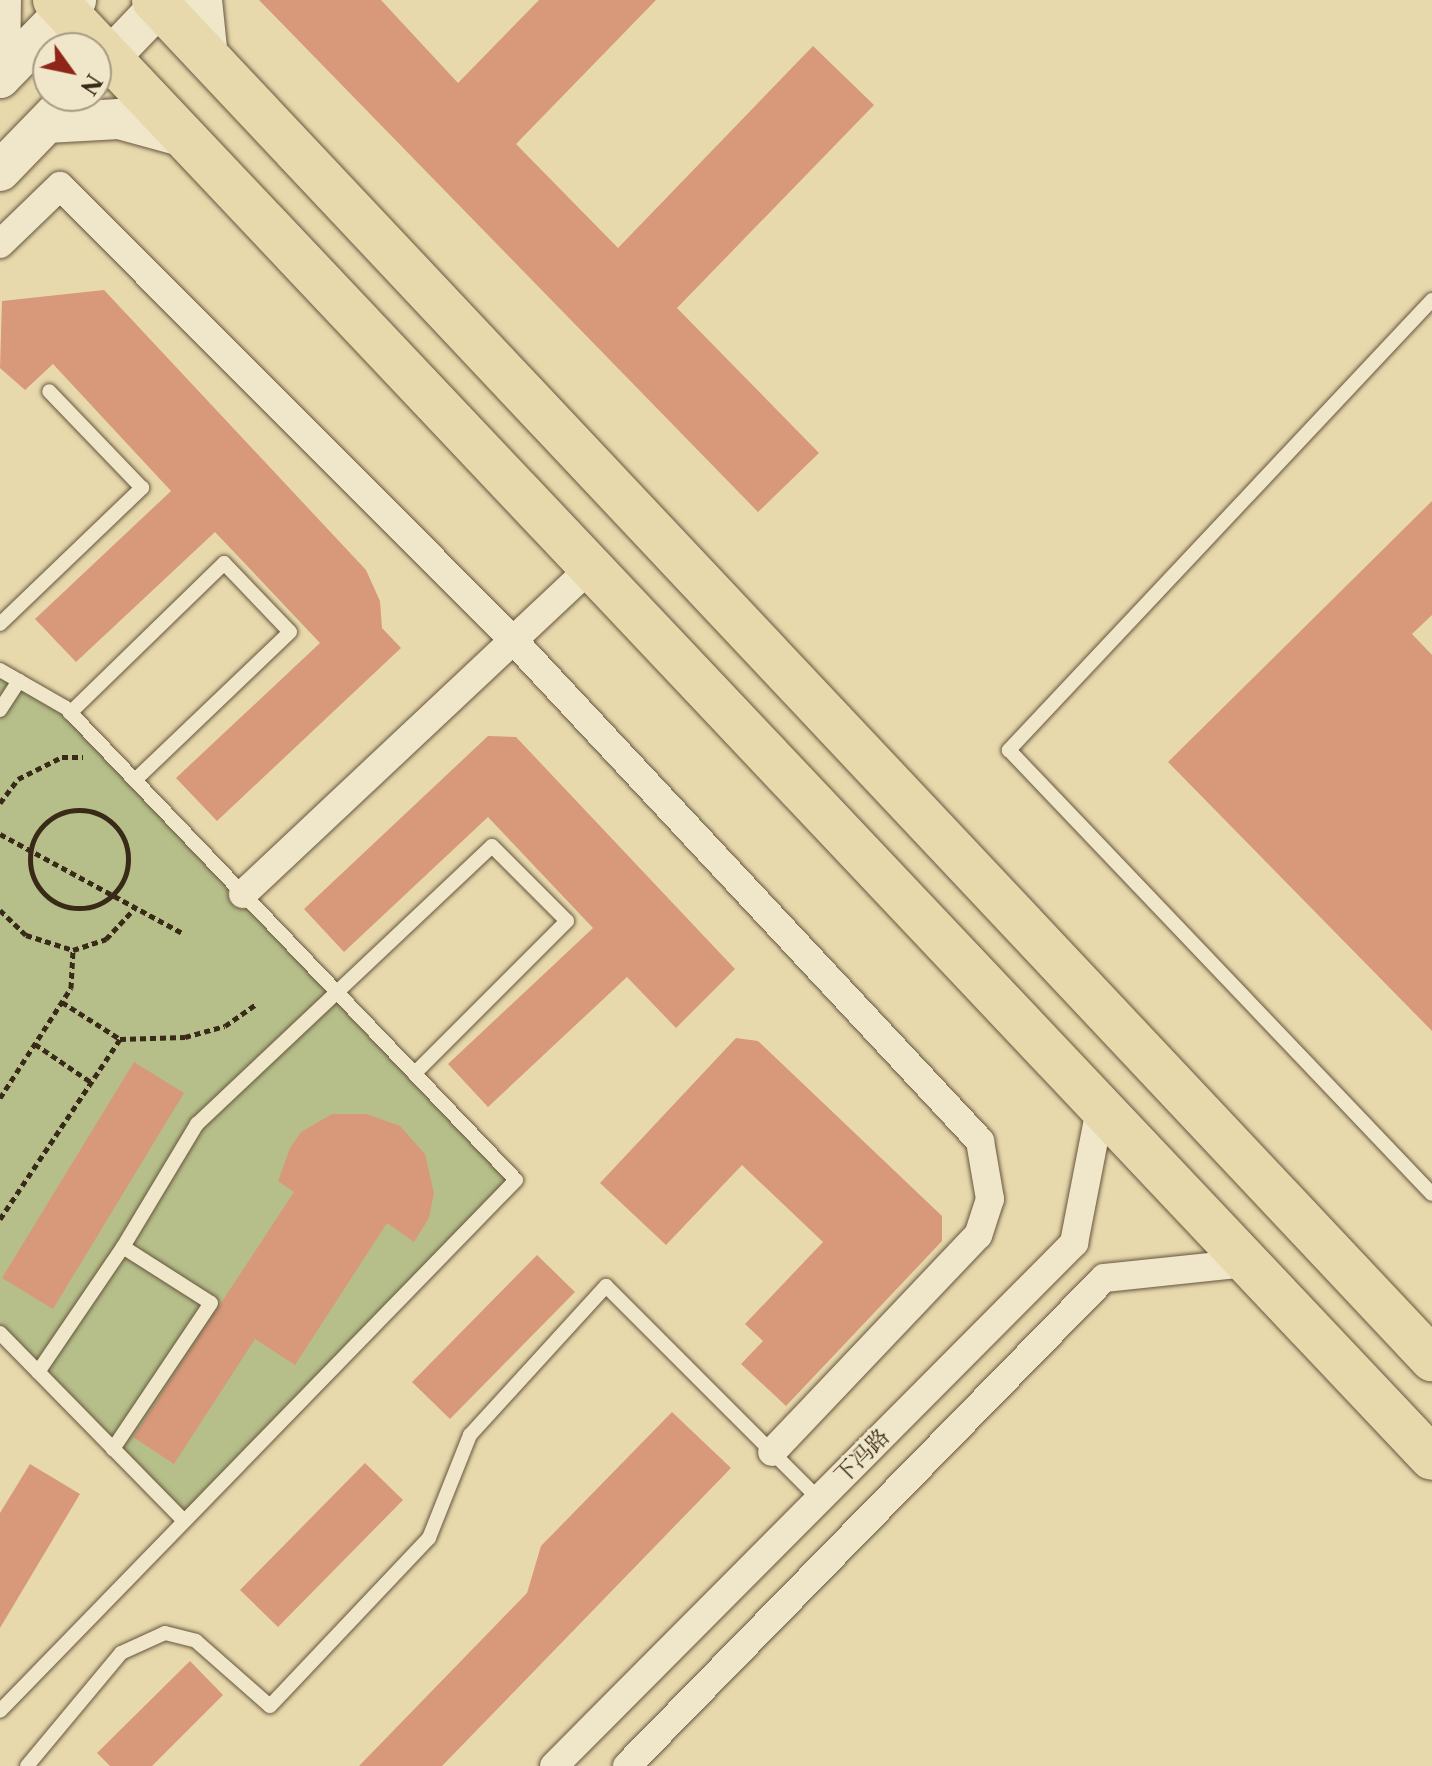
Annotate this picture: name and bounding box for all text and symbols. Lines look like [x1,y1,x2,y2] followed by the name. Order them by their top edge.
[32,32,112,112] north arrow
[74,69,107,100] text: N
[829,1423,895,1489] street label: 下冯路

